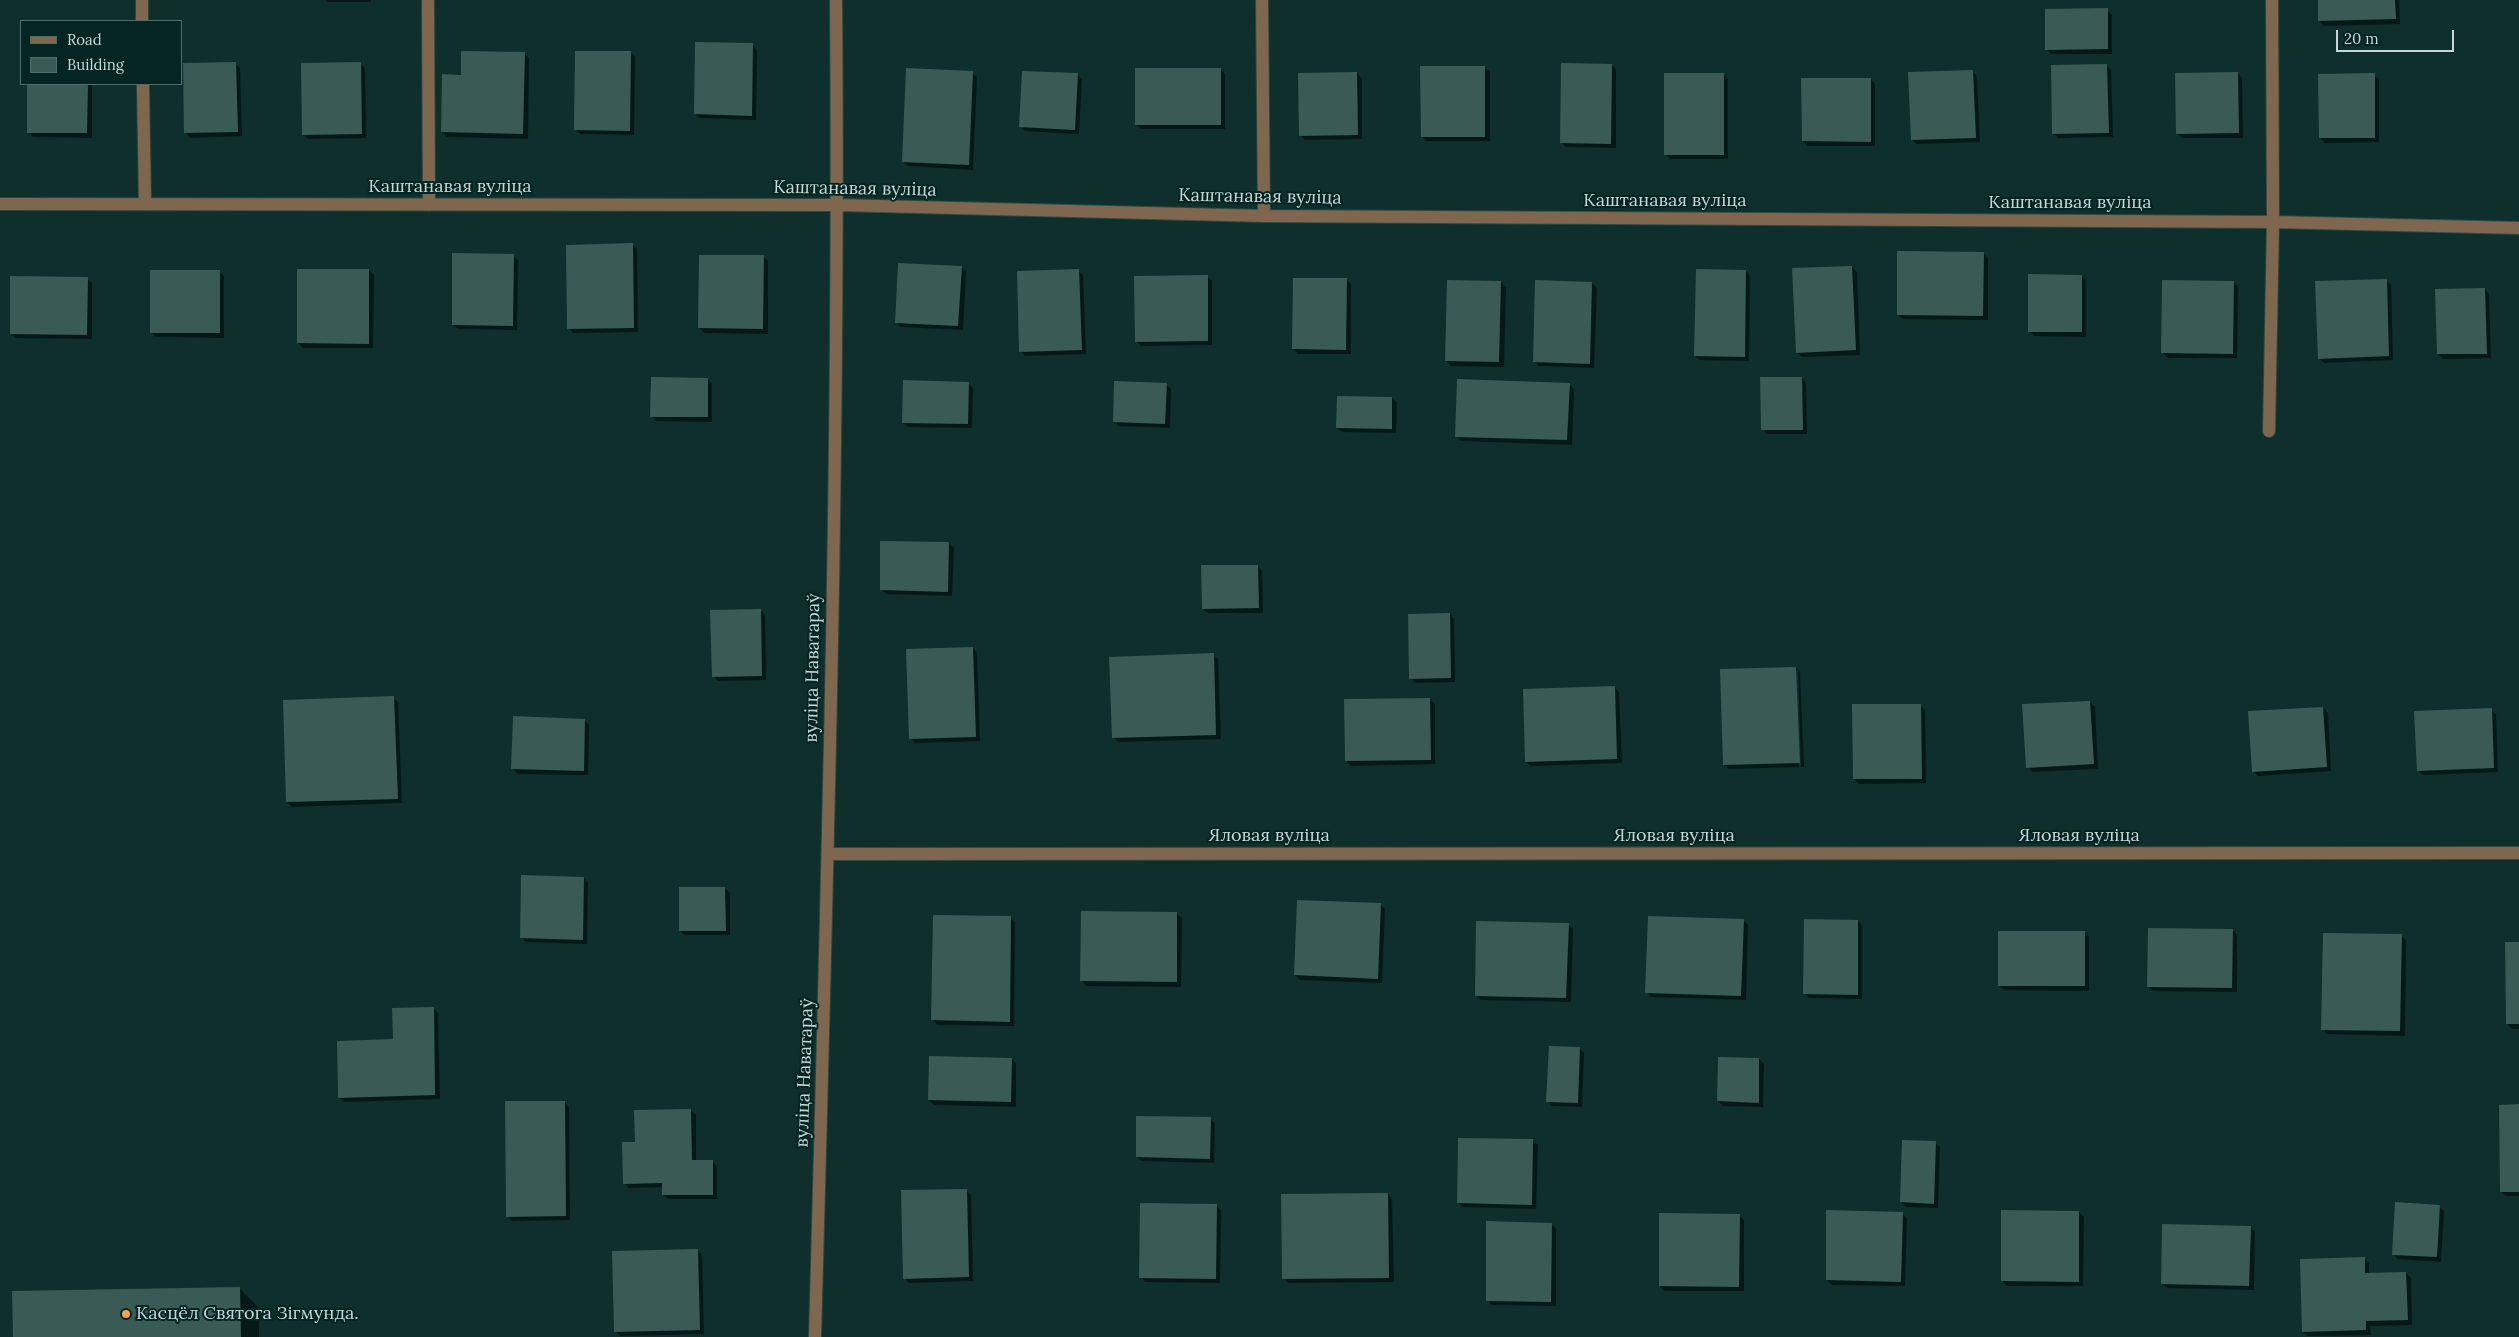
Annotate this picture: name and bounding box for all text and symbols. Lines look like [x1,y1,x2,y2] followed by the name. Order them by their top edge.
[20,20,182,85] legend
[2339,20,2456,52] scale bar
[2344,29,2379,48] text: 20 m
[67,30,102,49] text: Road
[67,55,124,74] text: Building
[368,176,532,198] street label: Каштанавая вуліца
[773,177,937,201] street label: Каштанавая вуліца
[1178,185,1342,209] street label: Каштанавая вуліца
[1583,190,1747,212] street label: Каштанавая вуліца
[1988,192,2152,214] street label: Каштанавая вуліца
[801,593,825,743] street label: вуліца Наватараў
[1208,825,1330,847] street label: Яловая вуліца
[1613,825,1735,847] street label: Яловая вуліца
[2018,825,2140,847] street label: Яловая вуліца
[792,998,818,1148] street label: вуліца Наватараў
[136,1303,359,1325] place label: Касцёл Святога Зігмунда.
[120,1308,132,1320] marker: Касцёл Святога Зігмунда.

